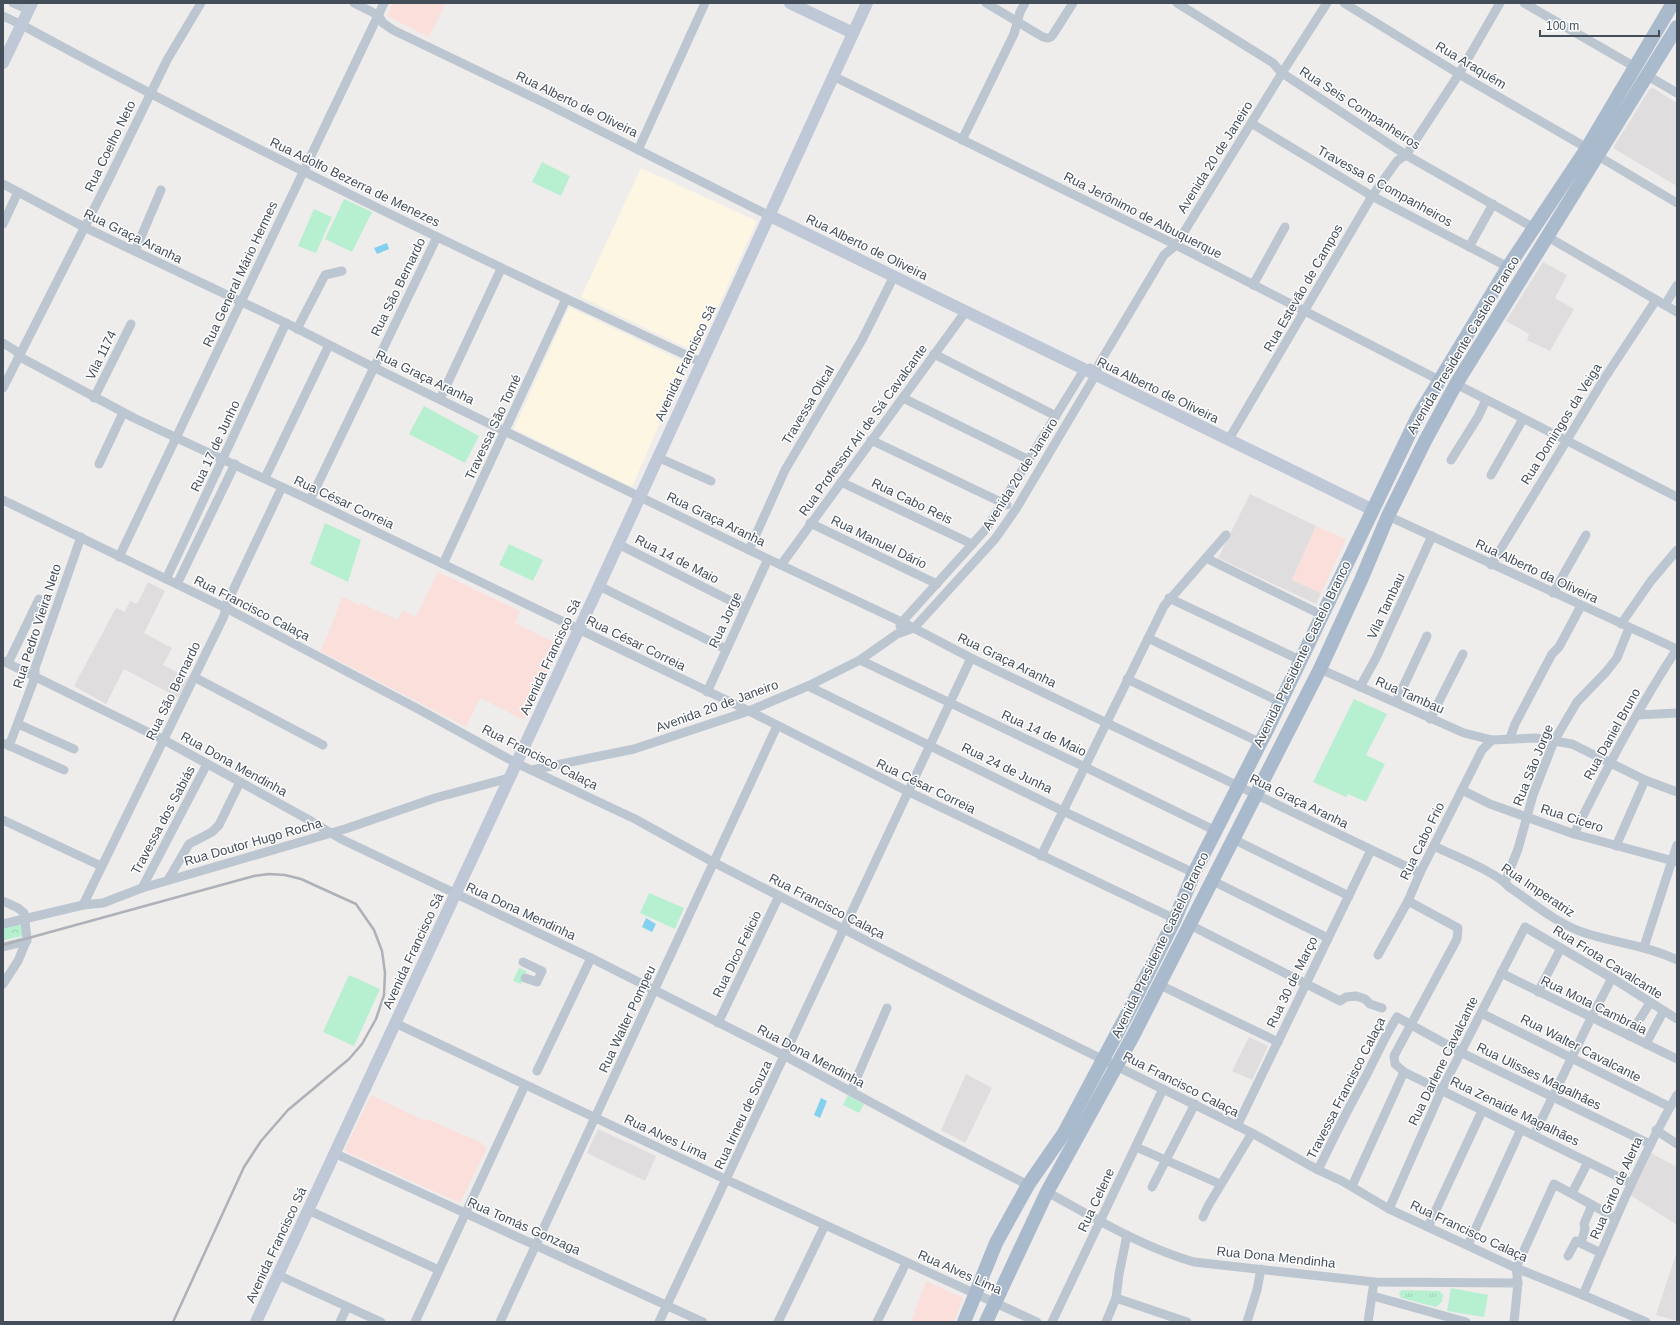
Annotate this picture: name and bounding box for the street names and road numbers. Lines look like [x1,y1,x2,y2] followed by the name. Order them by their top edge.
[1433,38,1509,92] street label: Rua Araquém
[1297,63,1424,153] street label: Rua Seis Companheiros
[514,68,641,140] street label: Rua Alberto de Oliveira
[81,98,139,194] street label: Rua Coelho Neto
[1174,98,1256,216] street label: Avenida 20 de Janeiro
[268,134,443,230] street label: Rua Adolfo Bezerra de Menezes
[1315,143,1456,230] street label: Travessa 6 Companheiros
[1061,168,1225,262] street label: Rua Jerônimo de Albuquerque
[200,198,281,349] street label: Rua General Mário Hermes
[81,206,185,267] street label: Rua Graça Aranha
[804,211,931,283] street label: Rua Alberto de Oliveira
[1260,221,1346,354] street label: Rua Estevão de Campos
[368,235,428,339] street label: Rua São Bernardo
[1404,253,1522,437] street label: Avenida Presidente Castelo Branco
[652,302,719,423] street label: Avenida Francisco Sá
[83,328,119,382] street label: Vila 1174
[796,341,930,519] street label: Rua Professor Ari de Sá Cavalcante
[373,347,477,408] street label: Rua Graça Aranha
[1095,354,1222,426] street label: Rua Alberto de Oliveira
[1517,360,1605,487] street label: Rua Domingos da Veiga
[779,363,837,447] street label: Travessa Olical
[462,372,524,482] street label: Travessa São Tomé
[187,398,243,494] street label: Rua 17 de Junho
[979,415,1061,533] street label: Avenida 20 de Janeiro
[292,472,397,532] street label: Rua César Correia
[869,475,955,527] street label: Rua Cabo Reis
[664,489,768,550] street label: Rua Graça Aranha
[829,512,929,572] street label: Rua Manuel Dário
[633,531,721,587] street label: Rua 14 de Maio
[1473,536,1601,606] street label: Rua Alberto da Oliveira
[1250,559,1354,749] street label: Avenida Presidente Castelo Branco
[10,562,64,690] street label: Rua Pedro Vieira Neto
[1364,571,1408,641] street label: Vila Tambau
[192,572,313,644] street label: Rua Francisco Calaça
[706,590,744,650] street label: Rua Jorge
[517,596,584,717] street label: Avenida Francisco Sá
[584,613,689,674] street label: Rua César Correia
[955,630,1059,691] street label: Rua Graça Aranha
[143,639,203,743] street label: Rua São Bernardo
[1373,673,1447,717] street label: Rua Tambau
[654,677,780,735] street label: Avenida 20 de Janeiro
[1581,685,1643,783] street label: Rua Daniel Bruno
[999,707,1089,759] street label: Rua 14 de Maio
[480,721,601,793] street label: Rua Francisco Calaça
[1510,722,1556,808] street label: Rua São Jorge
[178,729,290,800] street label: Rua Dona Mendinha
[959,740,1055,797] street label: Rua 24 de Junha
[874,756,979,817] street label: Rua César Correia
[128,763,198,877] street label: Travessa dos Sabiás
[1247,771,1351,832] street label: Rua Graça Aranha
[1397,800,1447,882] street label: Rua Cabo Frio
[1539,801,1605,835] street label: Rua Cicero
[183,815,324,869] street label: Rua Doutor Hugo Rocha
[1108,850,1212,1040] street label: Avenida Presidente Castelo Branco
[1498,860,1578,920] street label: Rua Imperatriz
[767,870,888,942] street label: Rua Francisco Calaça
[464,879,579,943] street label: Rua Dona Mendinha
[380,890,447,1011] street label: Avenida Francisco Sá
[710,908,764,1000] street label: Rua Dico Felicio
[1550,922,1666,1002] street label: Rua Frota Cavalcante
[1263,934,1321,1030] street label: Rua 30 de Março
[596,963,658,1075] street label: Rua Walter Pompeu
[1538,973,1650,1038] street label: Rua Mota Cambraia
[1405,994,1481,1128] street label: Rua Darlene Cavalcante
[1518,1011,1644,1085] street label: Rua Walter Cavalcante
[1304,1014,1389,1161] street label: Travessa Francisco Calaça
[755,1021,868,1091] street label: Rua Dona Mendinha
[1474,1039,1604,1113] street label: Rua Ulisses Magalhães
[1121,1048,1242,1120] street label: Rua Francisco Calaça
[711,1057,775,1172] street label: Rua Irineu de Souza
[1448,1073,1582,1149] street label: Rua Zenaide Magalhães
[622,1111,711,1163] street label: Rua Alves Lima
[1587,1134,1646,1242] street label: Rua Grito de Alerta
[1075,1166,1117,1234] street label: Rua Celene
[243,1184,310,1305] street label: Avenida Francisco Sá
[465,1194,583,1258] street label: Rua Tomás Gonzaga
[1408,1197,1531,1265] street label: Rua Francisco Calaça
[1216,1243,1337,1271] street label: Rua Dona Mendinha
[916,1247,1005,1298] street label: Rua Alves Lima

